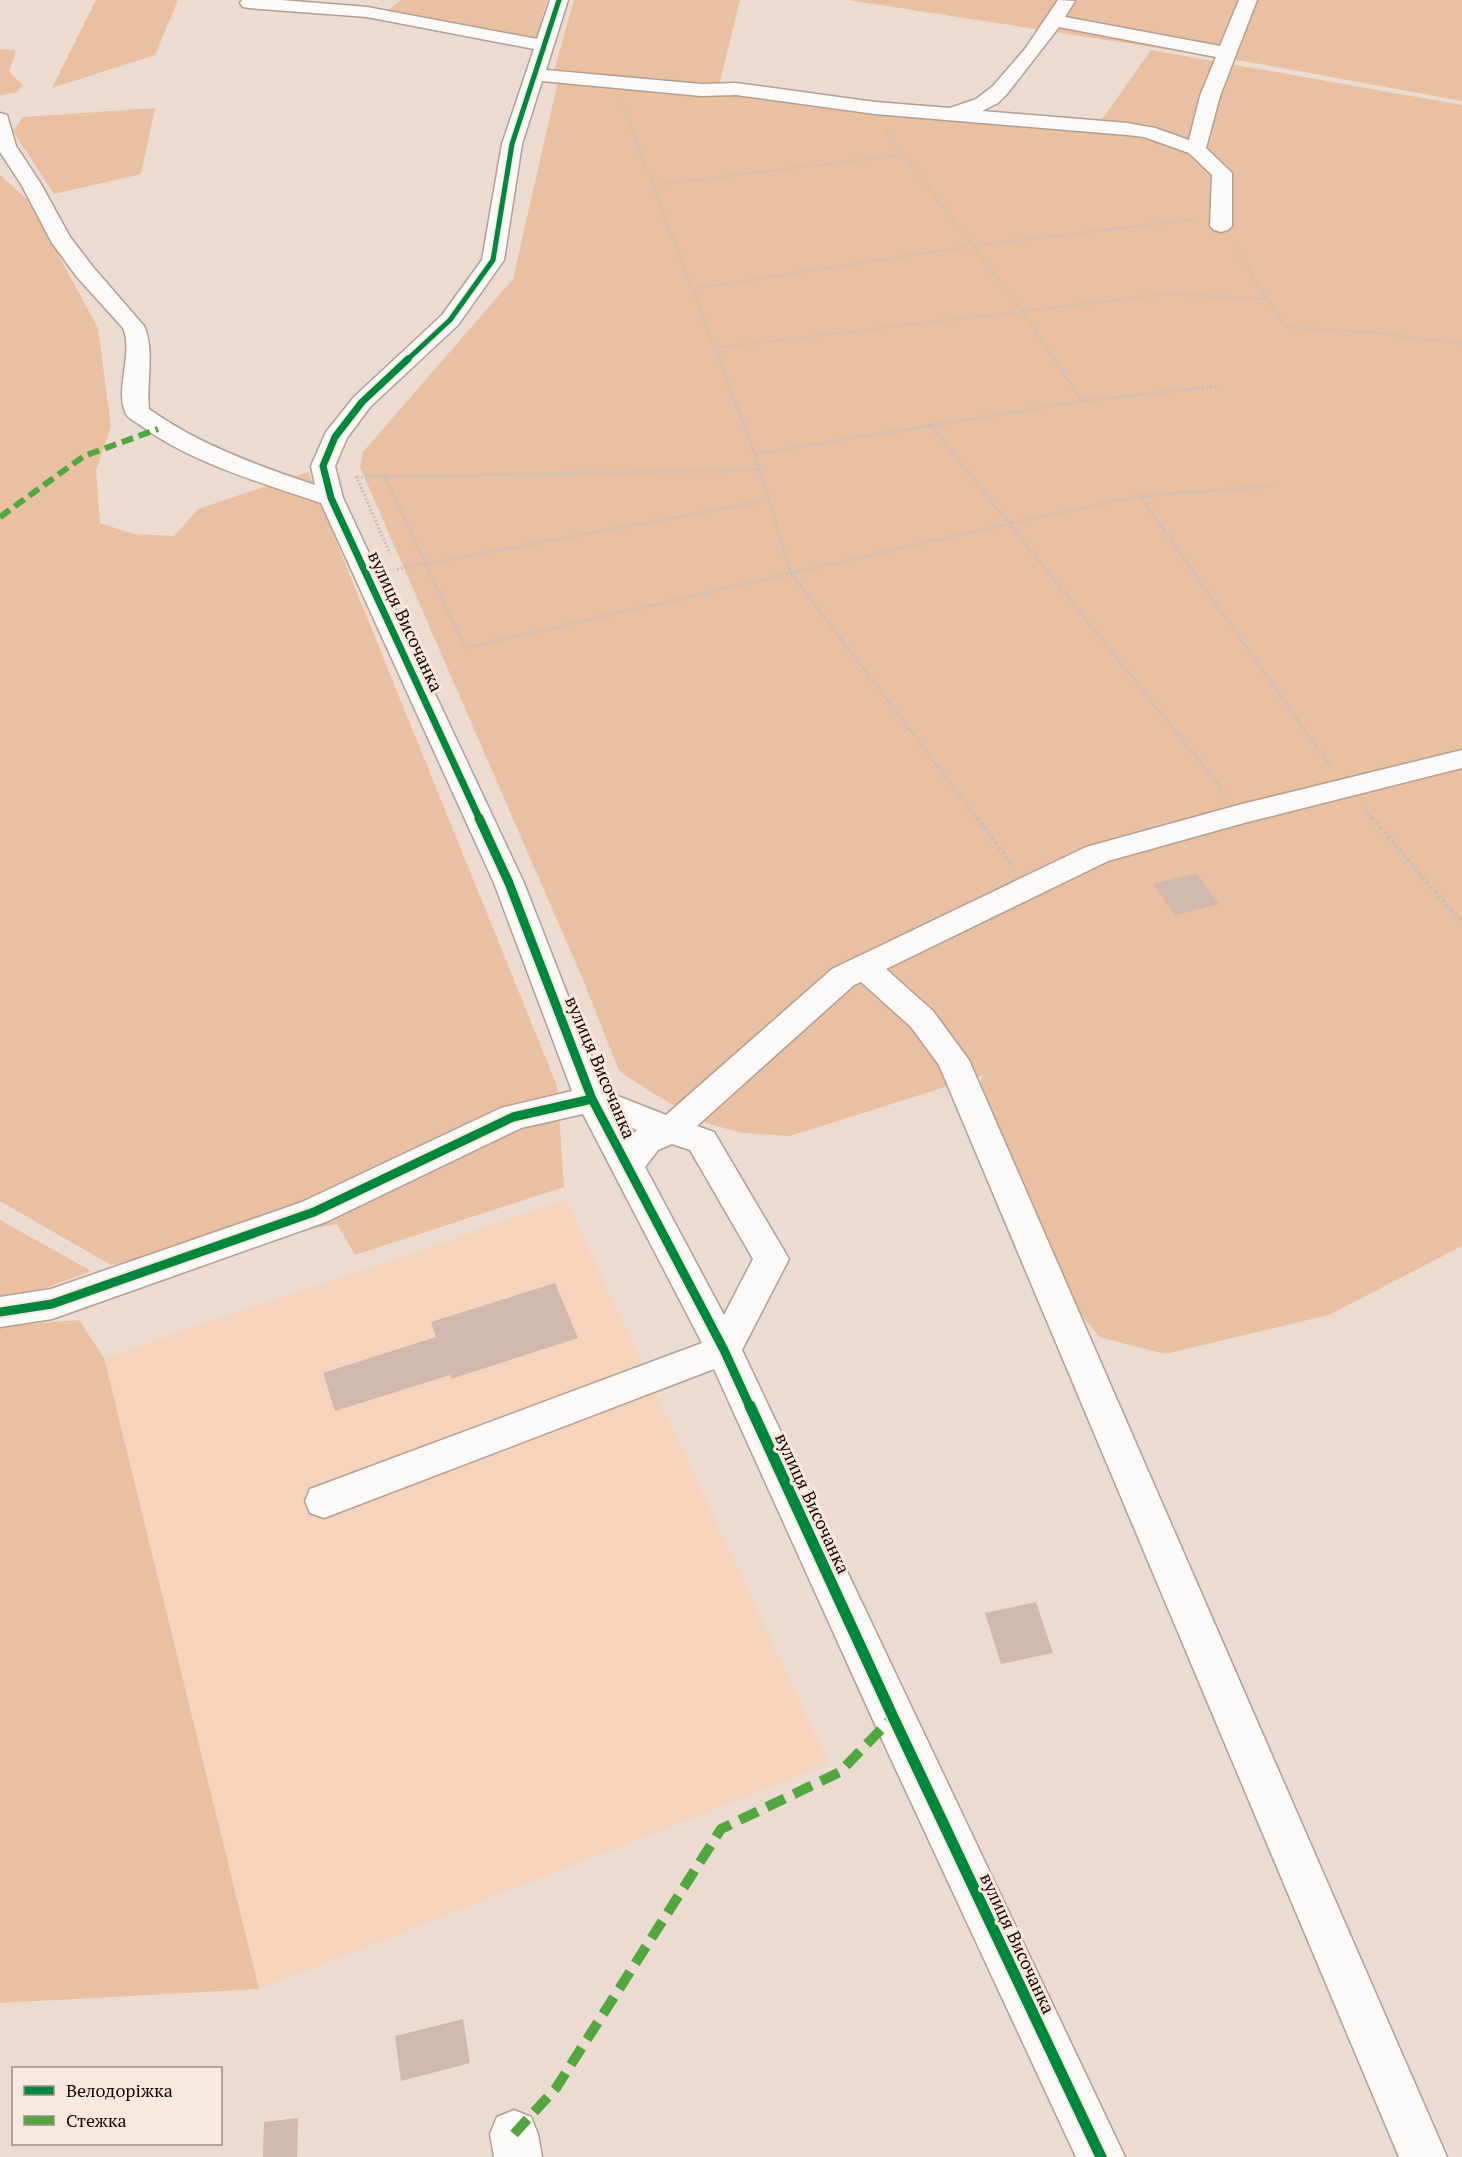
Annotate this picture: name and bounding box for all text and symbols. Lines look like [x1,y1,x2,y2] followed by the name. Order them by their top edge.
[363,547,449,695] street label: вулиця Височанка
[560,992,642,1142] street label: вулиця Височанка
[770,1429,856,1577] street label: вулиця Височанка
[975,1869,1061,2017] street label: вулиця Височанка
[12,2067,222,2145] legend
[66,2078,173,2102] text: Велодоріжка
[66,2108,127,2132] text: Стежка

